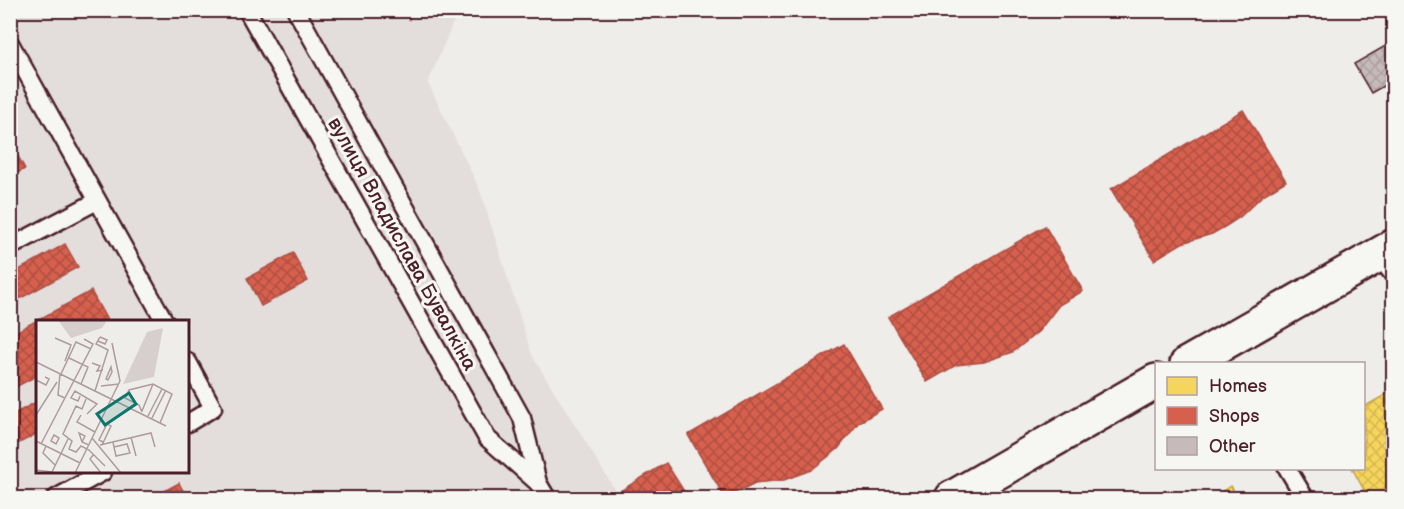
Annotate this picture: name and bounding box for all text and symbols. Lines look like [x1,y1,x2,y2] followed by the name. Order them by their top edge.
[322,113,482,375] street label: вулиця Владислава Бувалкіна
[36,320,189,473] inset map
[1155,362,1365,470] legend
[1209,376,1267,397] text: Homes
[1209,406,1260,427] text: Shops
[1209,436,1256,457] text: Other

